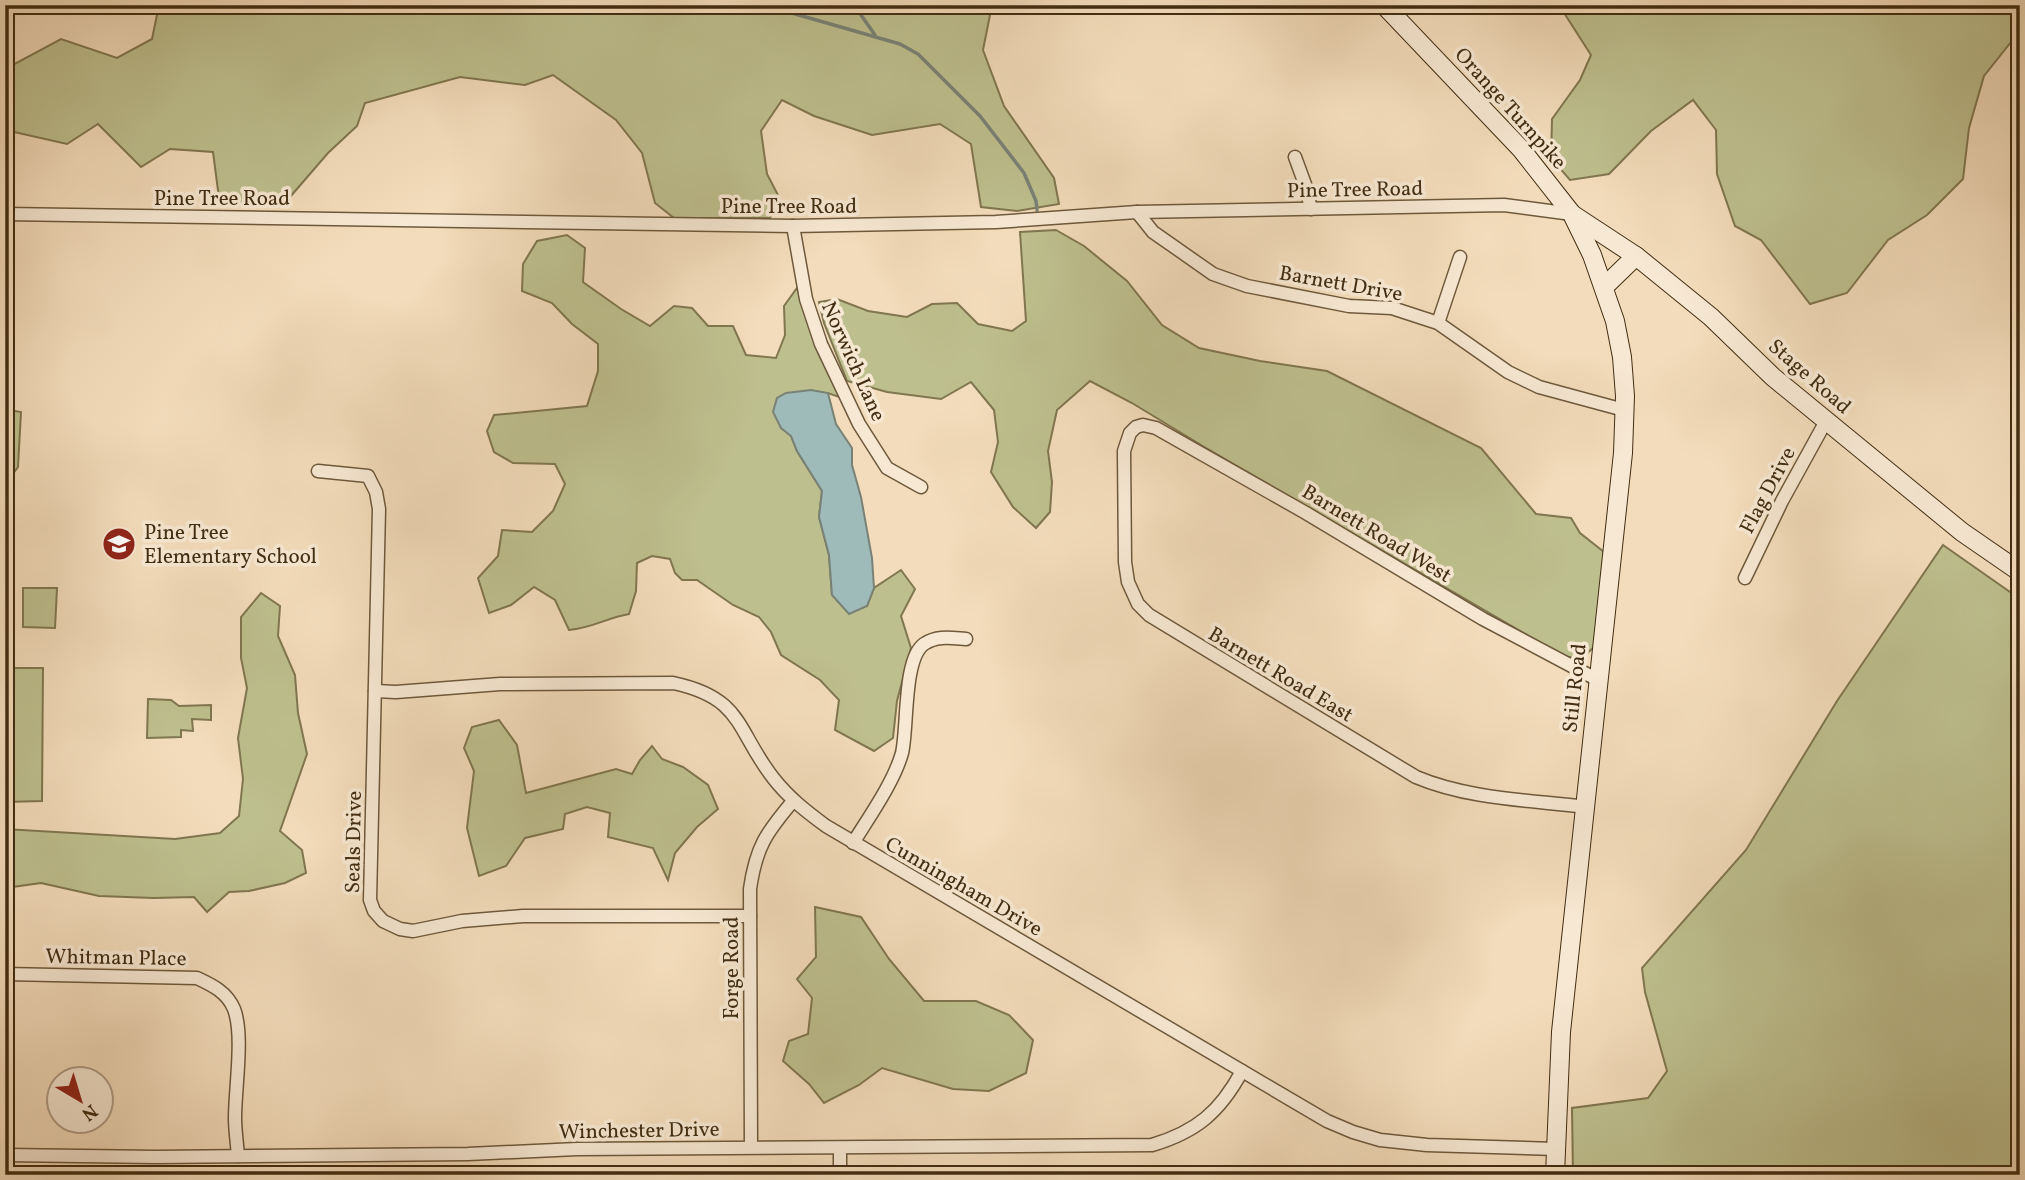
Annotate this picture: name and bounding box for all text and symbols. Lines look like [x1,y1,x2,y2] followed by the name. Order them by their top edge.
[1447,42,1573,176] street label: Orange Turnpike
[1287,175,1423,206] street label: Pine Tree Road
[154,185,290,214] street label: Pine Tree Road
[721,193,857,222] street label: Pine Tree Road
[1277,259,1405,310] street label: Barnett Drive
[813,297,892,426] street label: Norwich Lane
[1761,333,1857,421] street label: Stage Road
[1733,442,1803,539] street label: Flag Drive
[1296,478,1457,591] street label: Barnett Road West
[144,519,317,572] place label: Pine Tree Elementary School
[100,525,138,563] school or university icon: Pine Tree Elementary School
[1202,620,1358,730] street label: Barnett Road East
[1556,642,1595,734] street label: Still Road
[339,790,370,894] street label: Seals Drive
[879,830,1047,944] street label: Cunningham Drive
[718,916,747,1020] street label: Forge Road
[45,943,187,974] street label: Whitman Place
[46,1064,116,1134] north arrow
[76,1097,103,1126] text: N
[558,1116,720,1147] street label: Winchester Drive

